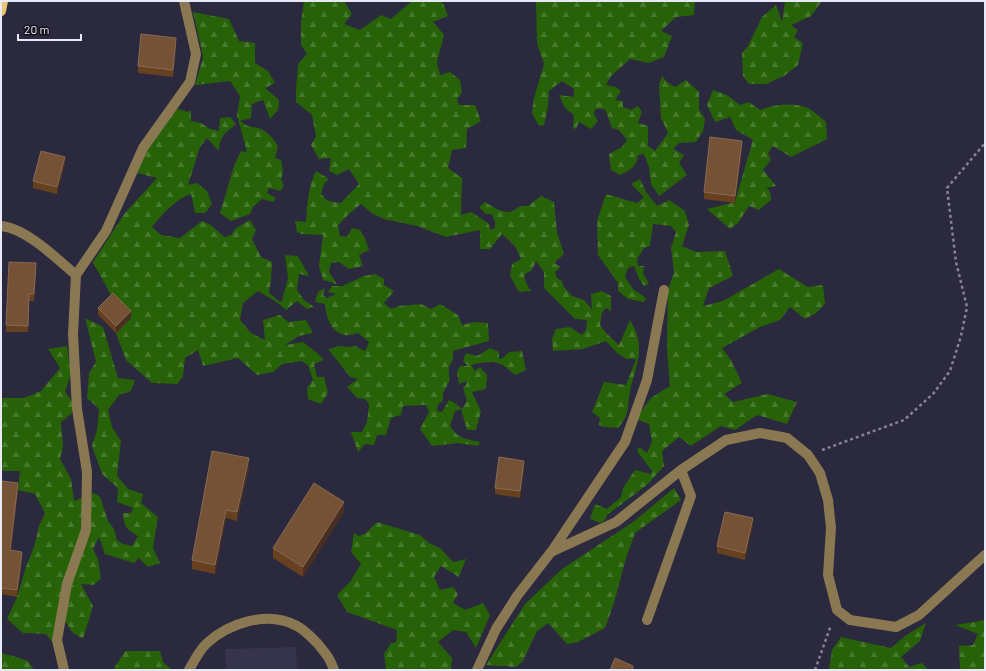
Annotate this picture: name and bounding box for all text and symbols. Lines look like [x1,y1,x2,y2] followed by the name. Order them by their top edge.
[18,16,81,42] scale bar
[24,22,50,36] text: 20 m

